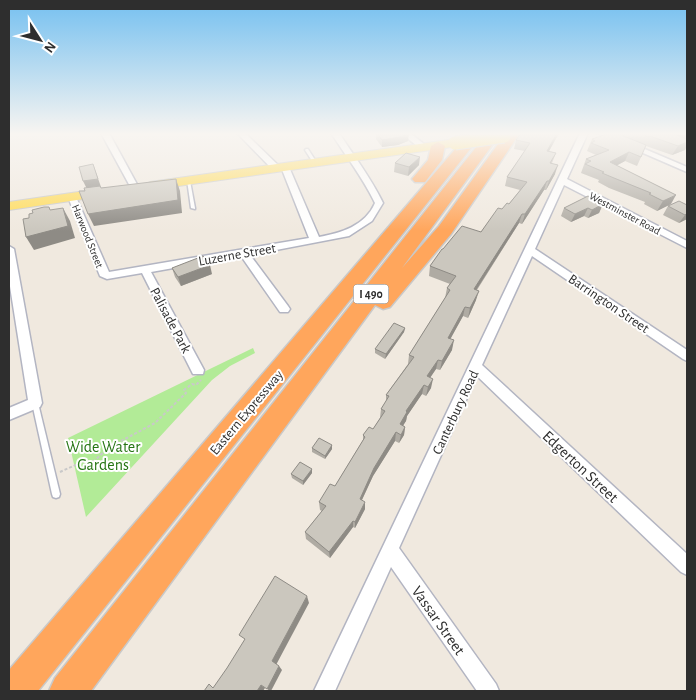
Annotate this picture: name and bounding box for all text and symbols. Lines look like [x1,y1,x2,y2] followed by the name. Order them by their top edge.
[15,15,65,65] north arrow
[41,39,58,55] text: N
[587,190,662,237] street label: Westminster Road
[70,203,105,270] street label: Harwood Street
[197,241,278,269] street label: Luzerne Street
[566,272,652,336] street label: Barrington Street
[354,284,388,304] road number: I 490
[147,285,193,356] street label: Palisade Park
[207,368,286,458] street label: Eastern Expressway
[430,368,482,457] street label: Canterbury Road
[539,428,621,506] street label: Edgerton Street
[66,439,141,473] park label: Wide Water Gardens
[409,583,468,658] street label: Vassar Street

